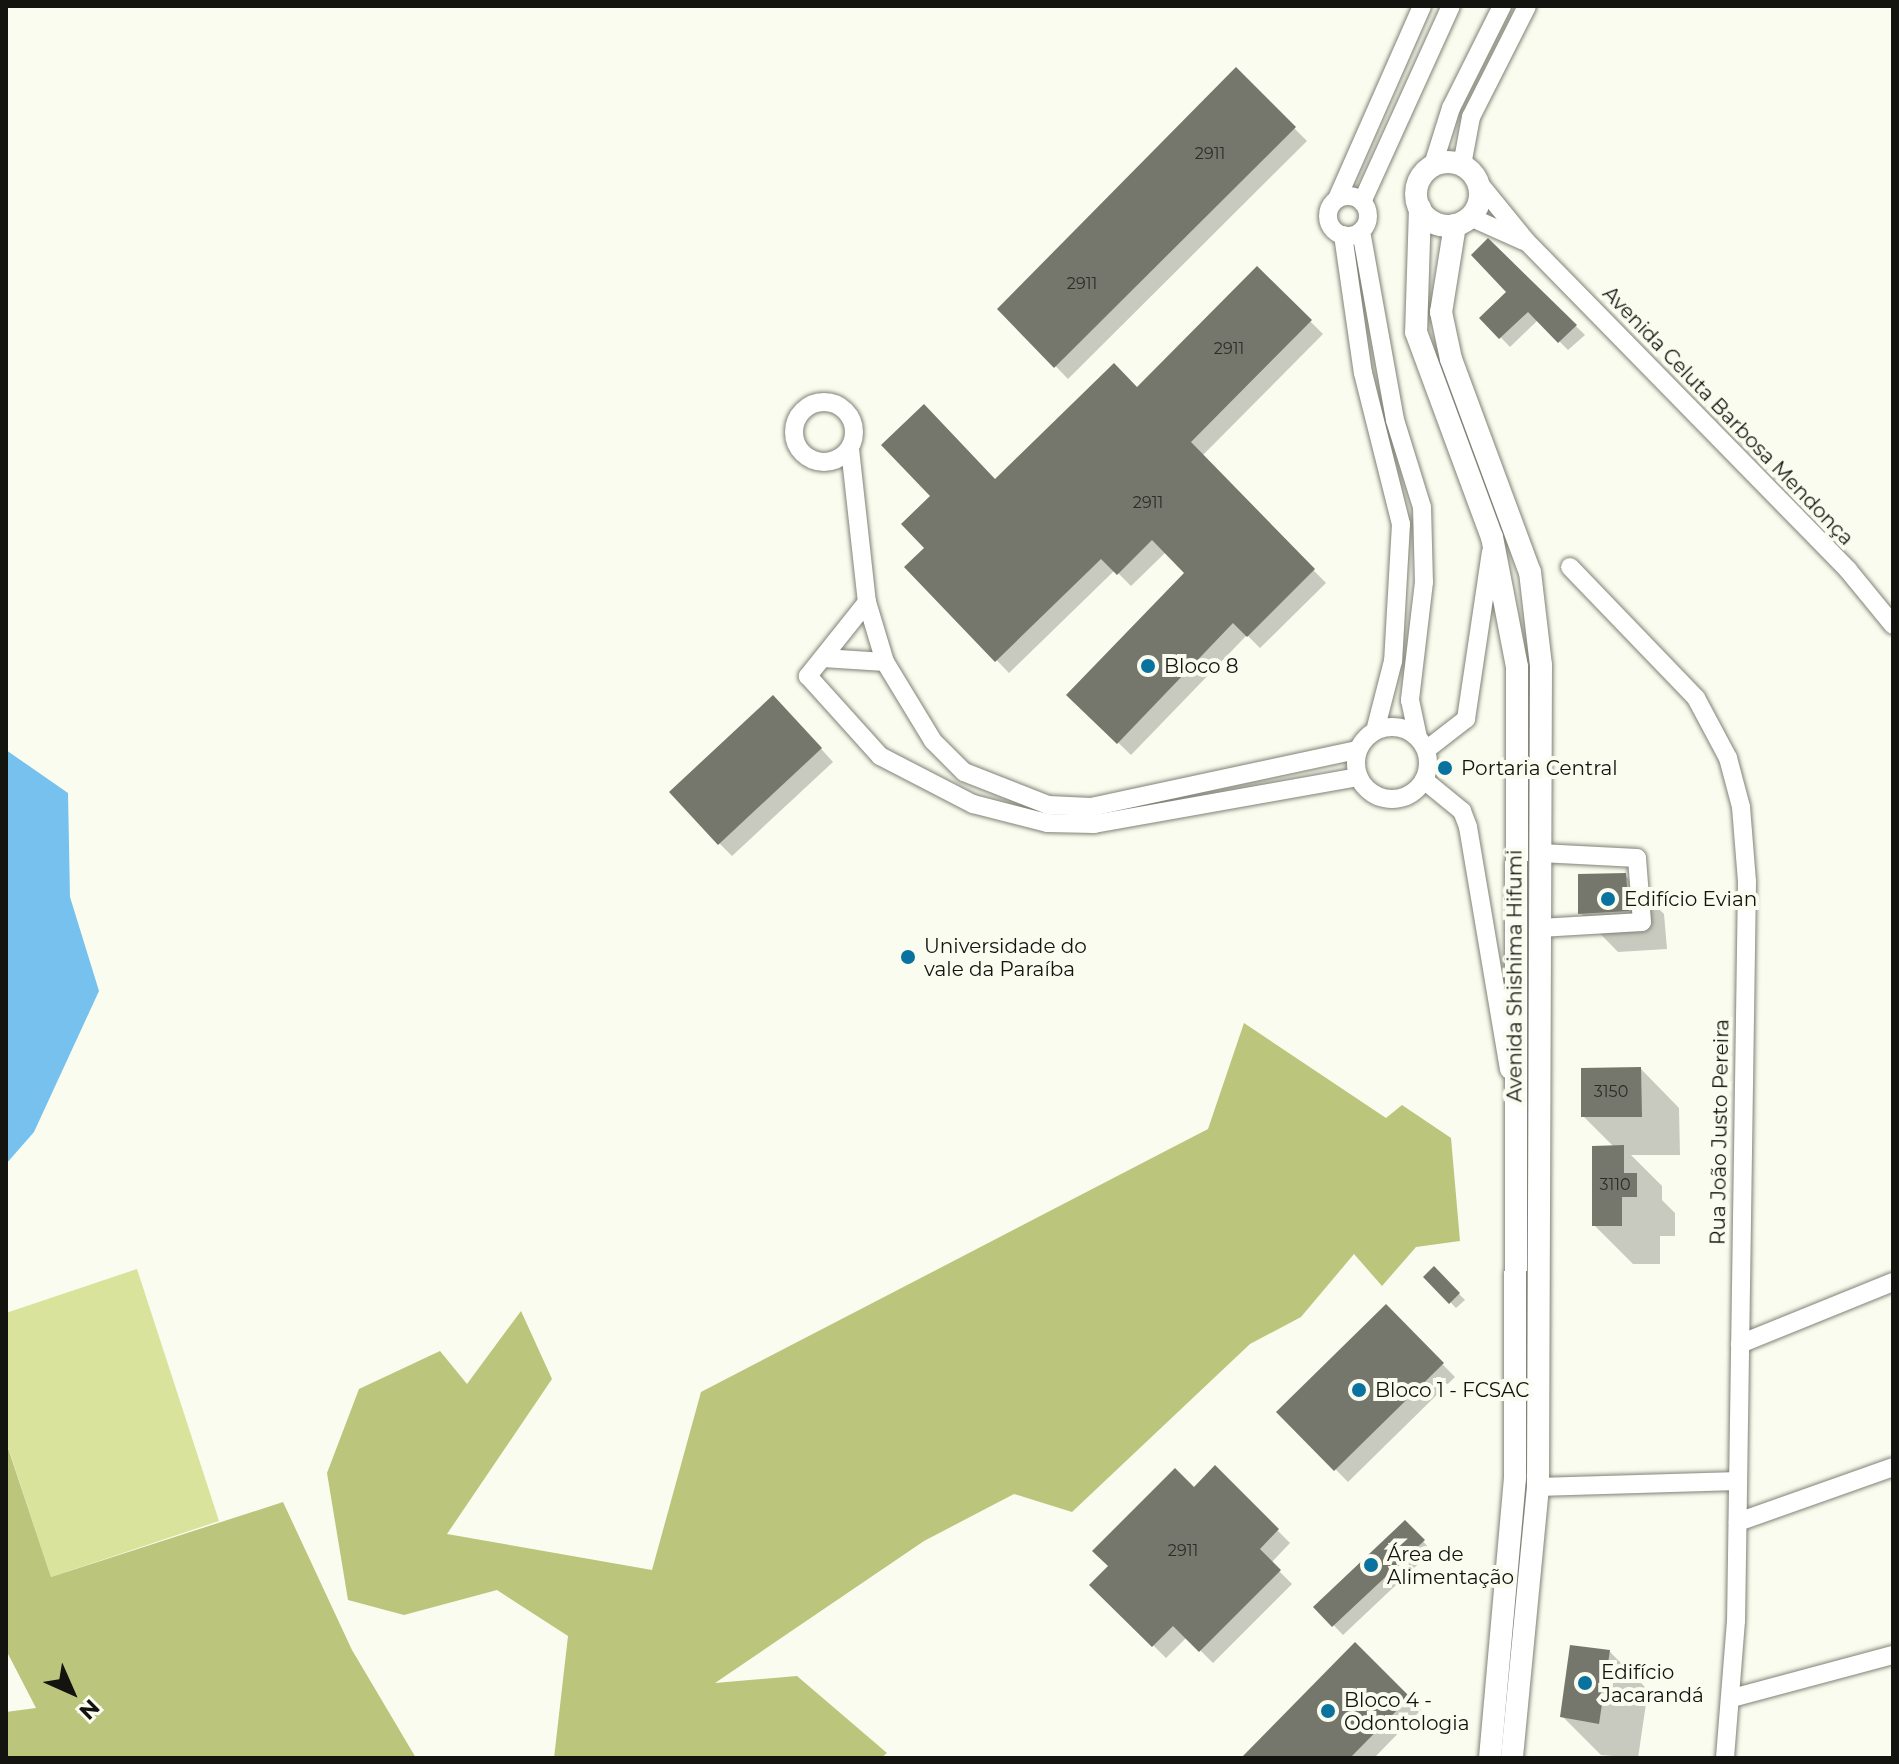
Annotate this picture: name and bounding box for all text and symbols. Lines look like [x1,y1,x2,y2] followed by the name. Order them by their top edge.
[1195,144,1225,164] house number: 2911
[1067,274,1097,294] house number: 2911
[1598,282,1858,550] street label: Avenida Celuta Barbosa Mendonça
[1214,339,1244,359] house number: 2911
[1133,493,1163,513] house number: 2911
[1164,654,1239,678] place label: Bloco 8
[1139,657,1157,675] marker: Bloco 8
[1461,756,1618,780] place label: Portaria Central
[1436,759,1454,777] marker: Portaria Central
[1503,850,1527,1102] street label: Avenida Shishima Hifumi
[1624,887,1757,911] place label: Edifício Evian
[1599,890,1617,908] marker: Edifício Evian
[924,934,1087,981] place label: Universidade do vale da Paraíba
[899,948,917,966] marker: Universidade do vale da Paraíba
[1706,1019,1734,1245] street label: Rua João Justo Pereira
[1594,1082,1628,1102] house number: 3150
[1599,1175,1631,1195] house number: 3110
[1375,1378,1529,1402] place label: Bloco 1 - FCSAC
[1350,1381,1368,1399] marker: Bloco 1 - FCSAC
[1168,1541,1198,1561] house number: 2911
[1387,1542,1514,1589] place label: Área de Alimentação
[1362,1556,1380,1574] marker: Área de Alimentação
[32,1652,112,1732] north arrow
[1601,1660,1704,1707] place label: Edifício Jacarandá
[1576,1674,1594,1692] marker: Edifício Jacarandá
[1344,1688,1469,1735] place label: Bloco 4 - Odontologia
[73,1693,105,1725] text: N
[1319,1702,1337,1720] marker: Bloco 4 - Odontologia

